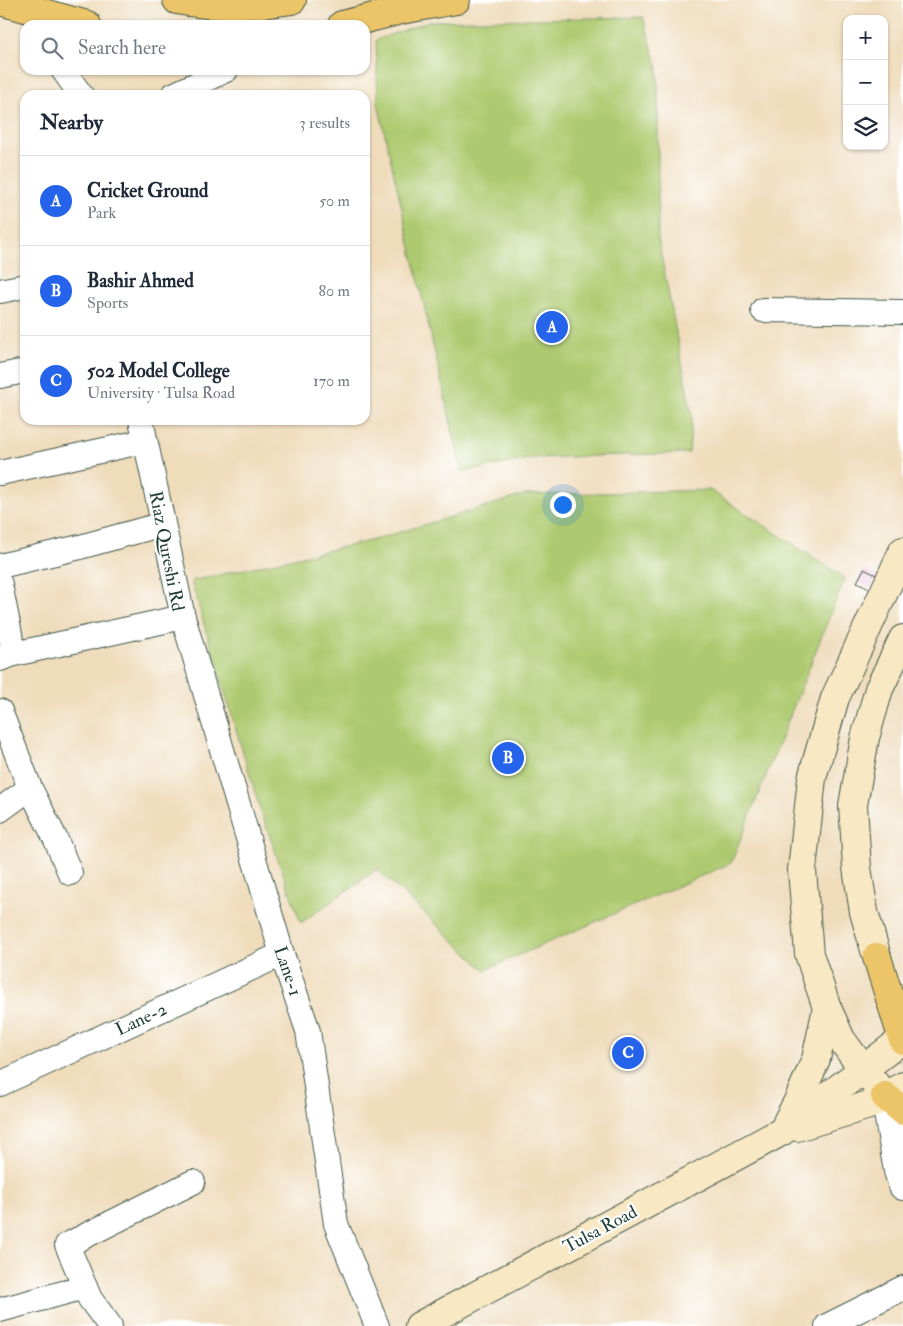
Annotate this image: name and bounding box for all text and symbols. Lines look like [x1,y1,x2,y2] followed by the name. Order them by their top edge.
[843,15,888,150] map controls
[843,15,888,60] button: +
[20,20,370,75] search box
[38,34,66,62] icon: search
[78,36,166,60] text: Search here
[843,60,888,105] button: −
[843,105,888,150] button: layers
[40,109,103,136] text: Nearby
[299,113,350,133] text: 3 results
[87,179,208,203] text: Cricket Ground
[51,191,61,211] text: A
[319,191,350,211] text: 50 m
[87,203,116,223] text: Park
[87,269,194,293] text: Bashir Ahmed
[51,281,61,301] text: B
[319,281,350,301] text: 80 m
[87,293,128,313] text: Sports
[536,308,568,346] pin: A
[87,359,230,383] text: 502 Model College
[50,371,62,391] text: C
[313,371,350,391] text: 170 m
[87,383,235,403] text: University · Tulsa Road
[144,489,189,613] street label: Riaz Qureshi Rd
[550,492,576,518] your location
[492,739,524,777] pin: B
[268,943,307,999] street label: Lane-1
[112,998,171,1041] street label: Lane-2
[612,1034,644,1072] pin: C
[559,1200,641,1258] street label: Tulsa Road

